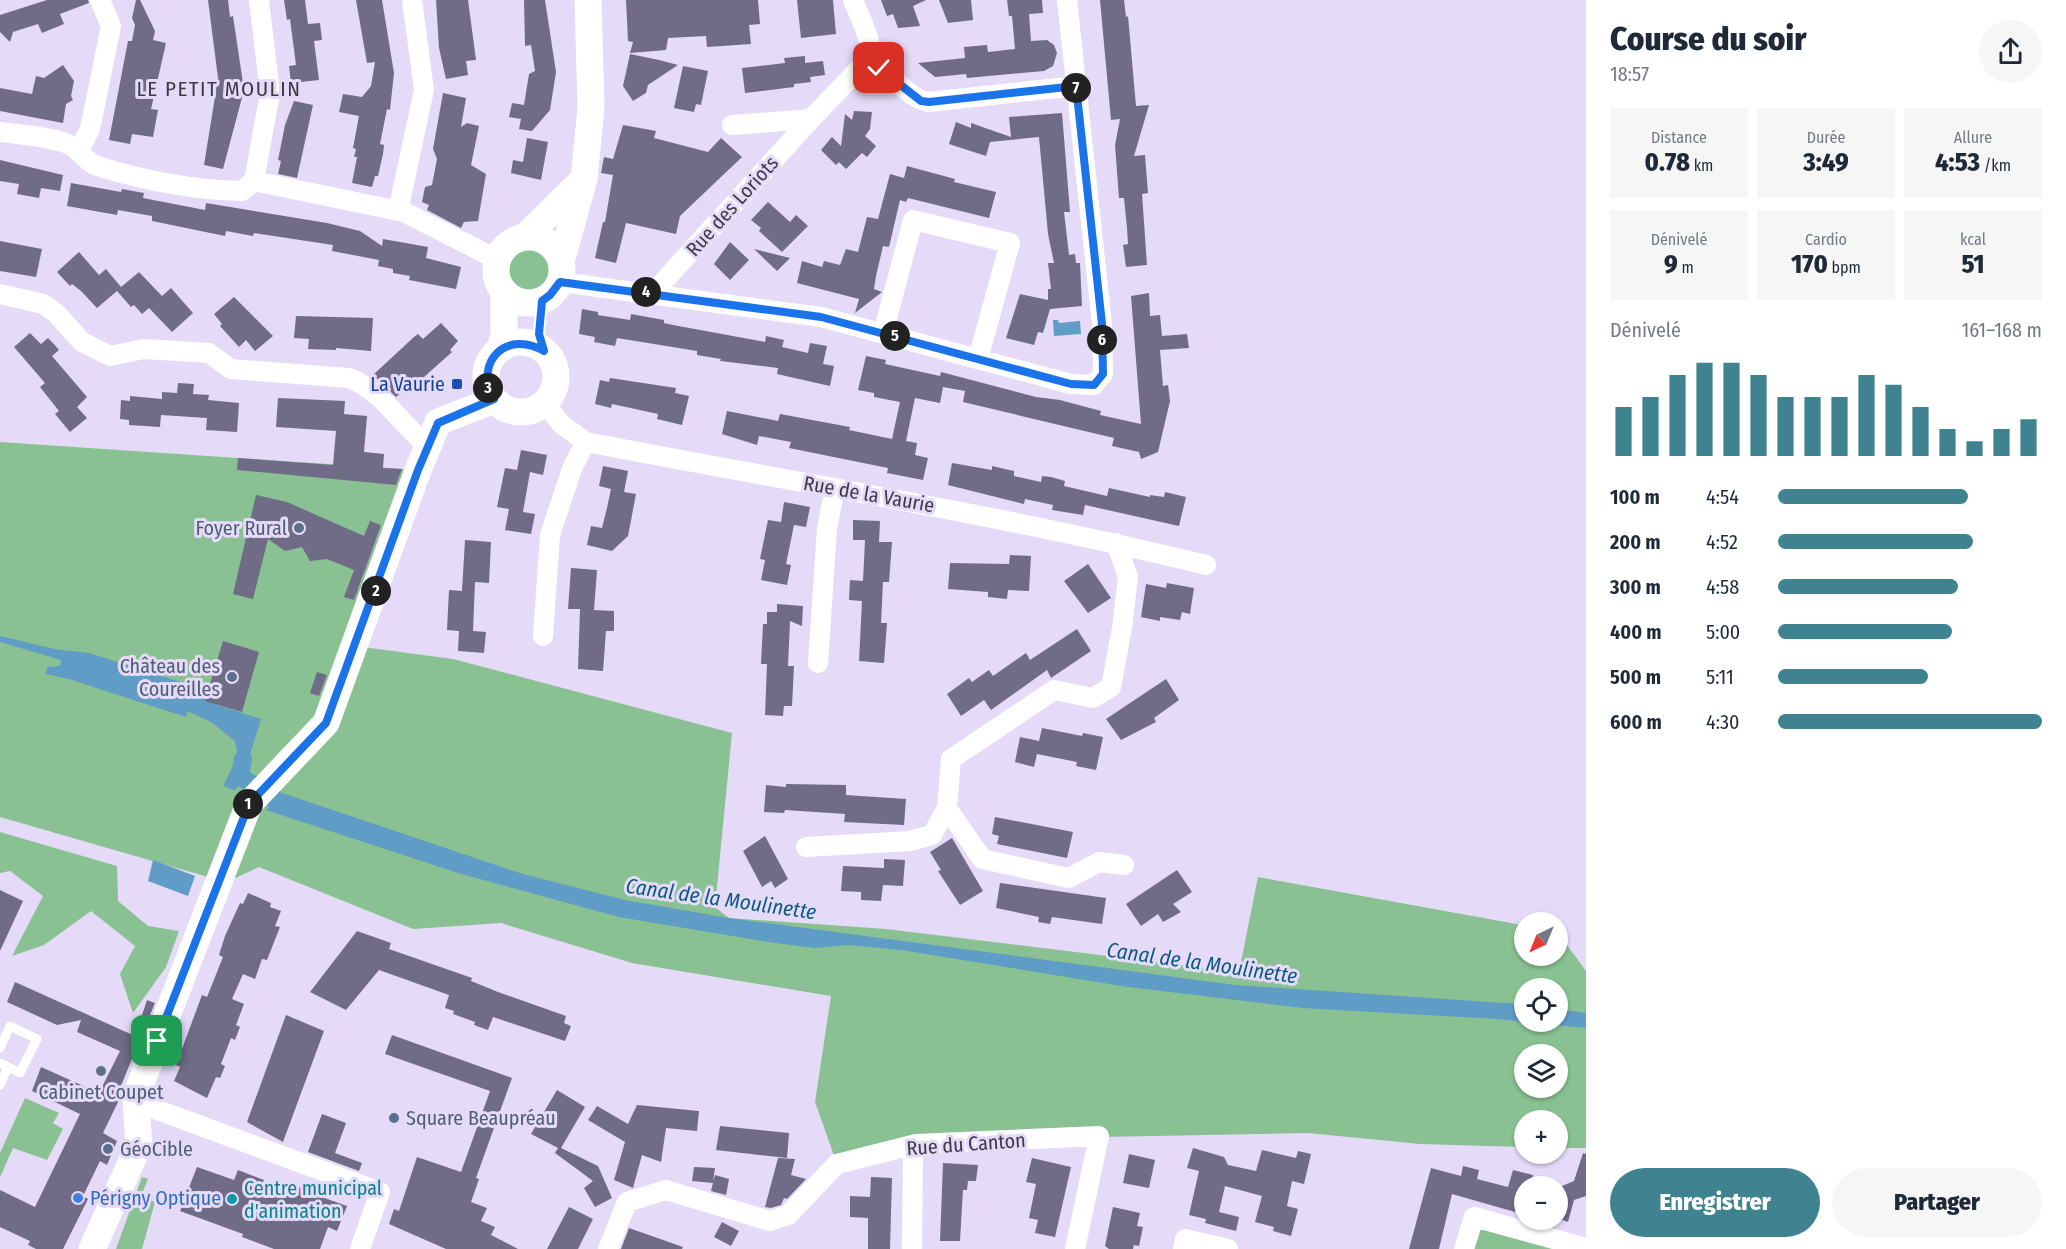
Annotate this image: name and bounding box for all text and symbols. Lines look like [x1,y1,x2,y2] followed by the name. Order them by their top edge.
[1610,19,1806,59] text: Course du soir
[1979,20,2042,83] button: share
[853,42,904,93] pin
[862,51,895,84] icon: check
[1610,62,1649,86] text: 18:57
[1061,73,1091,103] pin: 7
[136,76,302,102] district label: LE PETIT MOULIN
[1073,78,1079,97] text: 7
[1651,128,1707,147] text: Distance
[1807,128,1845,147] text: Durée
[1954,128,1992,147] text: Allure
[1645,147,1690,178] text: 0.78
[1803,147,1849,178] text: 3:49
[1935,147,1980,178] text: 4:53
[681,151,783,261] street label: Rue des Loriots
[1690,156,1713,175] text: km
[1980,156,2011,175] text: /km
[1651,230,1707,249] text: Dénivelé
[1805,230,1847,249] text: Cardio
[1960,230,1986,249] text: kcal
[1664,249,1678,280] text: 9
[1791,249,1828,280] text: 170
[1962,249,1984,280] text: 51
[1678,258,1694,277] text: m
[1828,258,1861,277] text: bpm
[631,277,661,307] pin: 4
[642,282,650,301] text: 4
[1610,318,1681,342] text: Dénivelé
[1962,318,2042,342] text: 161–168 m
[880,321,910,351] pin: 5
[1087,325,1117,355] pin: 6
[891,326,899,345] text: 5
[1098,330,1106,349] text: 6
[370,372,445,396] place label: La Vaurie
[473,373,503,403] pin: 3
[450,377,464,391] marker: La Vaurie
[484,378,492,397] text: 3
[802,471,936,517] street label: Rue de la Vaurie
[1610,485,1660,509] text: 100 m
[1706,485,1739,509] text: 4:54
[196,516,287,540] place label: Foyer Rural
[292,521,306,535] marker: Foyer Rural
[1610,530,1661,554] text: 200 m
[1706,530,1738,554] text: 4:52
[1610,575,1661,599] text: 300 m
[1706,575,1739,599] text: 4:58
[361,576,391,606] pin: 2
[372,581,380,600] text: 2
[1610,620,1662,644] text: 400 m
[1706,620,1740,644] text: 5:00
[120,654,220,701] place label: Château des Coureilles
[1610,665,1661,689] text: 500 m
[1706,665,1734,689] text: 5:11
[225,670,239,684] marker: Château des Coureilles
[1610,710,1662,734] text: 600 m
[1706,710,1740,734] text: 4:30
[233,789,263,819] pin: 1
[245,794,251,813] text: 1
[624,873,818,925] water label: Canal de la Moulinette
[1514,912,1568,966] north arrow
[1514,912,1568,1230] map controls
[1105,937,1299,989] water label: Canal de la Moulinette
[1514,978,1568,1032] button: locate
[131,1015,182,1066] pin
[140,1024,173,1057] icon: arrive
[1514,1044,1568,1098] button: layers
[94,1064,108,1078] marker: Cabinet Coupet
[39,1080,164,1104] place label: Cabinet Coupet
[406,1106,556,1130] place label: Square Beaupréau
[1514,1110,1568,1164] button: +
[387,1111,401,1125] marker: Square Beaupréau
[906,1128,1026,1160] street label: Rue du Canton
[120,1137,193,1161] place label: GéoCible
[101,1142,115,1156] marker: GéoCible
[1610,1168,1820,1237] button: Enregistrer
[1832,1168,2042,1237] button: Partager
[244,1176,382,1223] place label: Centre municipal d'animation
[1514,1176,1568,1230] button: −
[90,1186,221,1210] place label: Périgny Optique
[71,1191,85,1205] marker: Périgny Optique
[225,1192,239,1206] marker: Centre municipal d'animation

